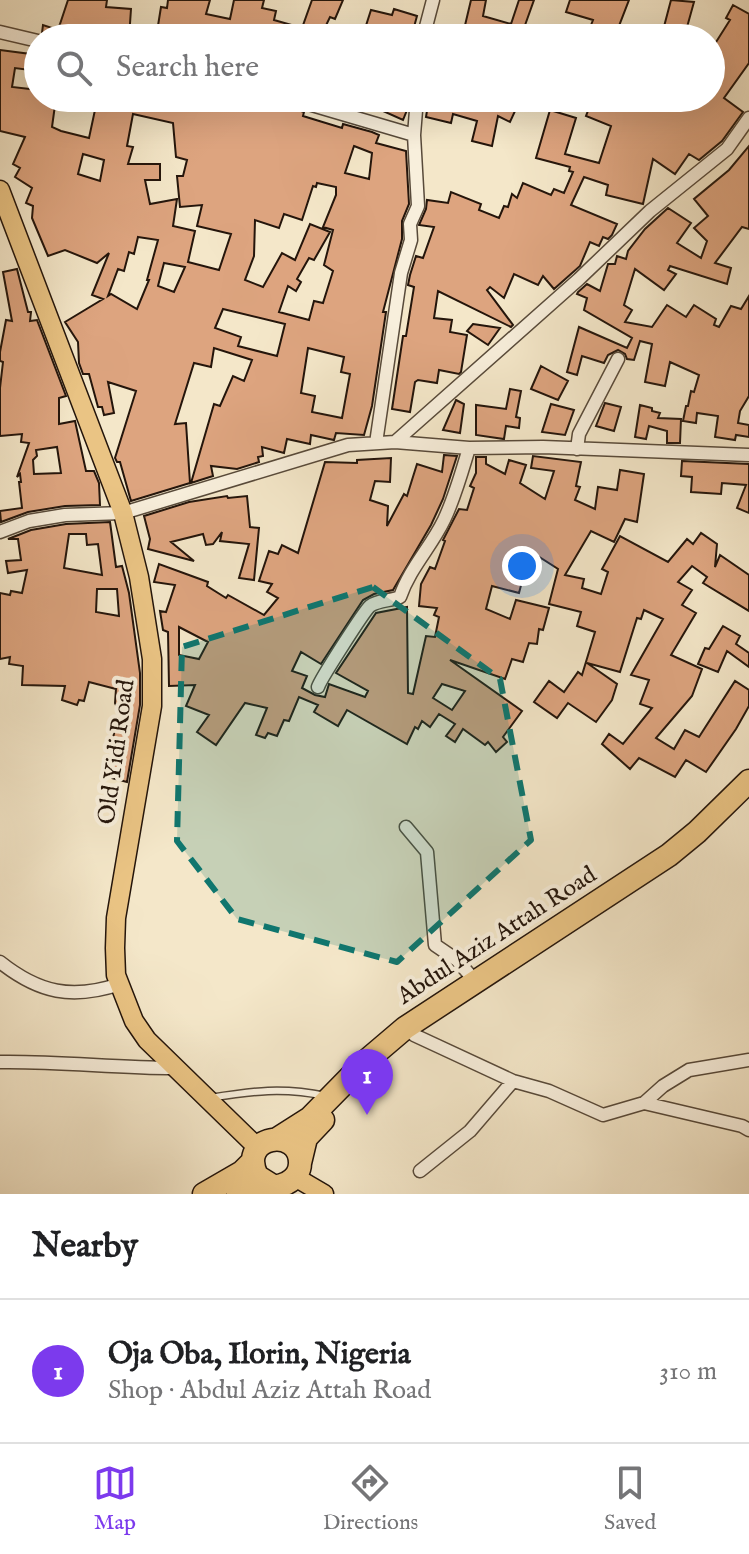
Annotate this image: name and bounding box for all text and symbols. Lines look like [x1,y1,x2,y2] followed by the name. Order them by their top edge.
[24,24,725,112] search box
[52,46,96,90] icon: search
[116,49,259,87] text: Search here
[502,546,542,586] your location
[91,677,143,826] street label: Old Yidi Road
[391,860,603,1013] street label: Abdul Aziz Attah Road
[341,1049,393,1115] pin: 1
[32,1225,138,1268] text: Nearby
[108,1336,411,1374] text: Oja Oba, Ilorin, Nigeria
[53,1355,63,1388] text: 1
[659,1355,717,1388] text: 310 m
[108,1374,431,1407] text: Shop · Abdul Aziz Attah Road
[93,1461,137,1537] tab: Map
[323,1461,418,1537] tab: Directions
[604,1461,656,1537] tab: Saved

